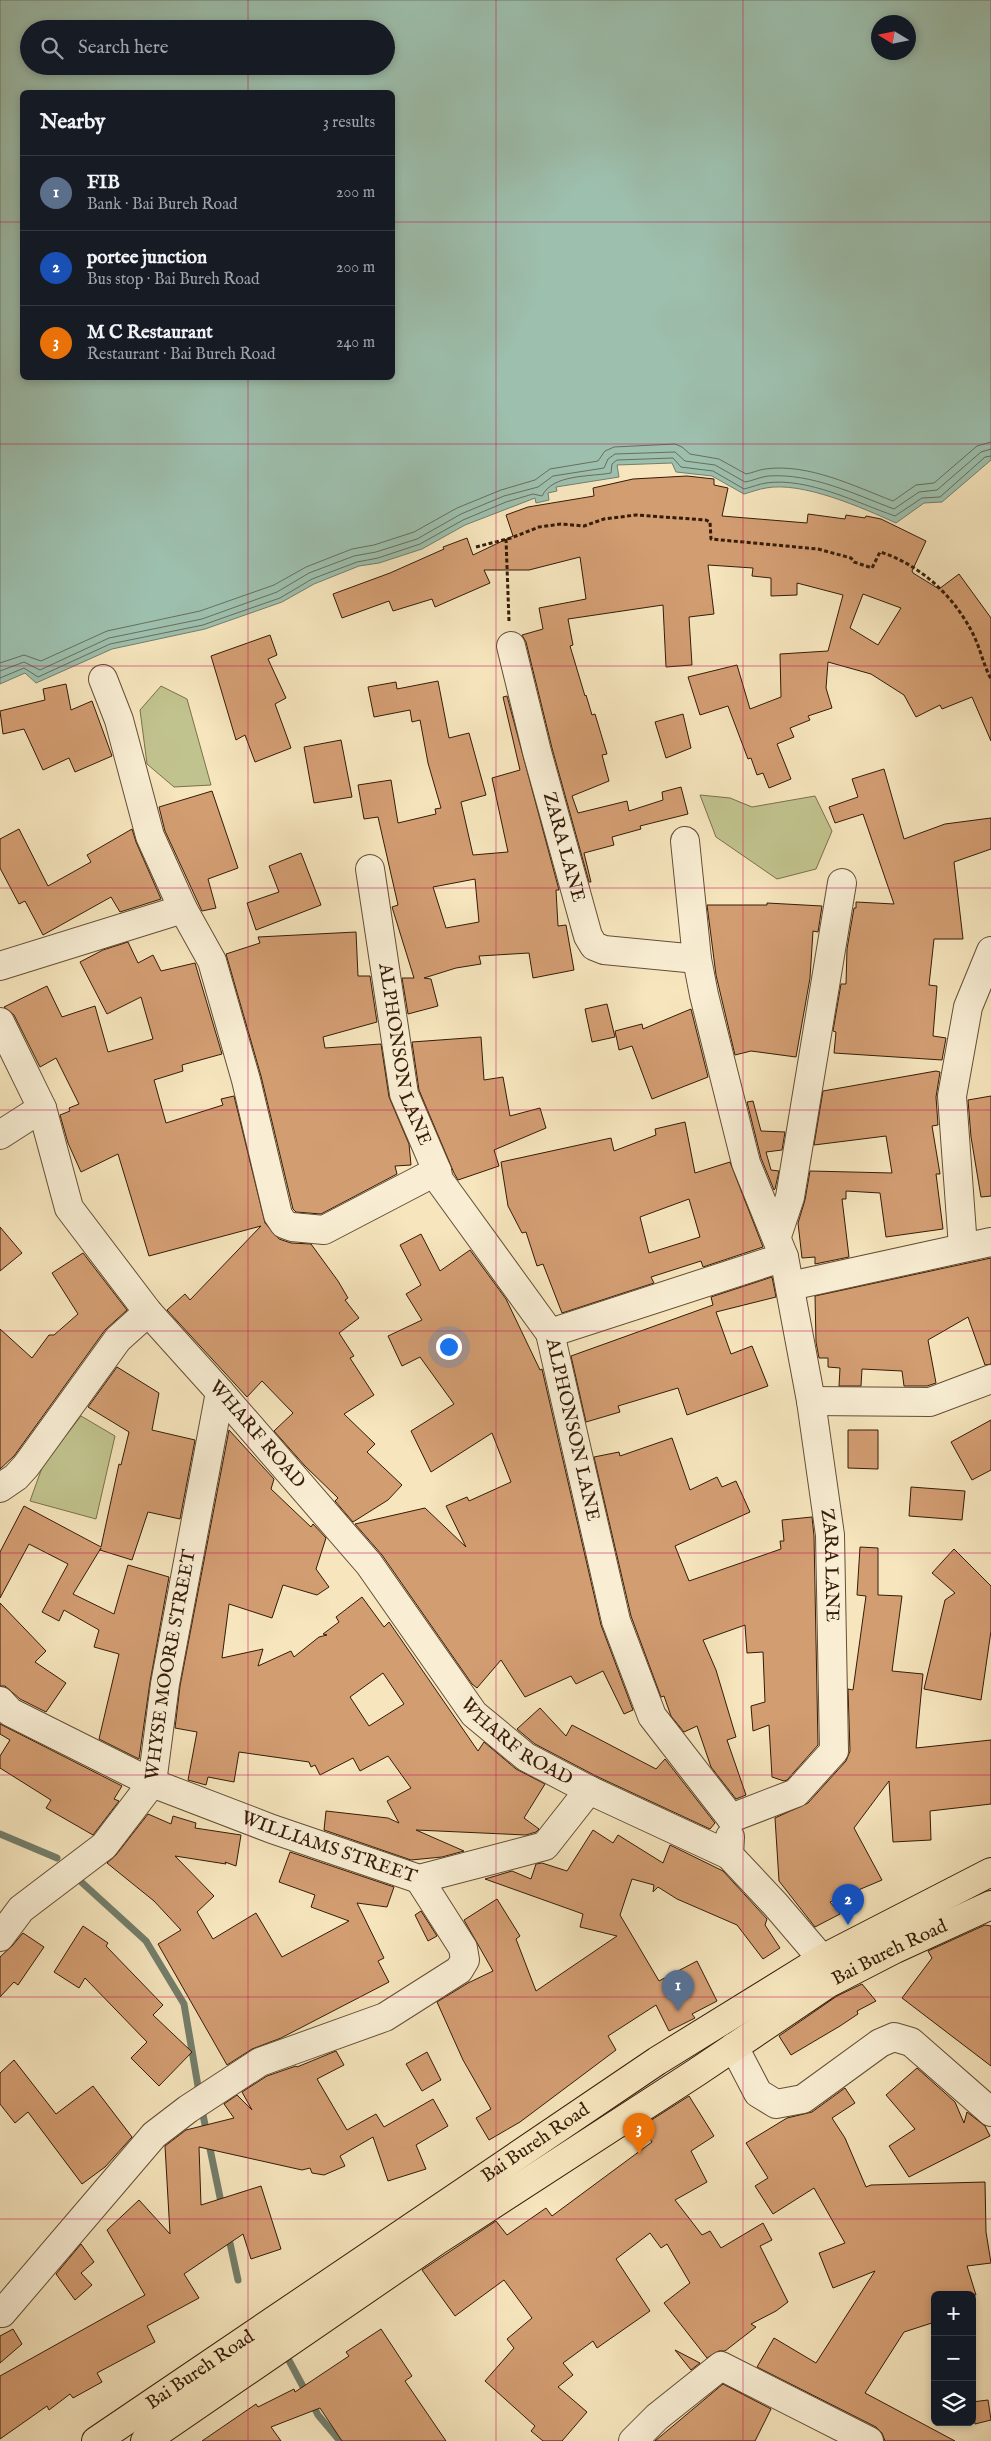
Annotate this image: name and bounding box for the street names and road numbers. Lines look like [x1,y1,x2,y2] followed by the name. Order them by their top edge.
[537,789,590,905] street label: ZARA LANE
[372,961,437,1149] street label: ALPHONSON LANE
[539,1335,605,1524] street label: ALPHONSON LANE
[204,1376,310,1494] street label: WHARF ROAD
[814,1507,844,1622] street label: ZARA LANE
[140,1548,202,1782] street label: WHYSE MOORE STREET
[454,1693,577,1791] street label: WHARF ROAD
[238,1806,420,1889] street label: WILLIAMS STREET
[828,1914,952,1991] street label: Bai Bureh Road
[477,2098,595,2188] street label: Bai Bureh Road
[142,2325,260,2415] street label: Bai Bureh Road

